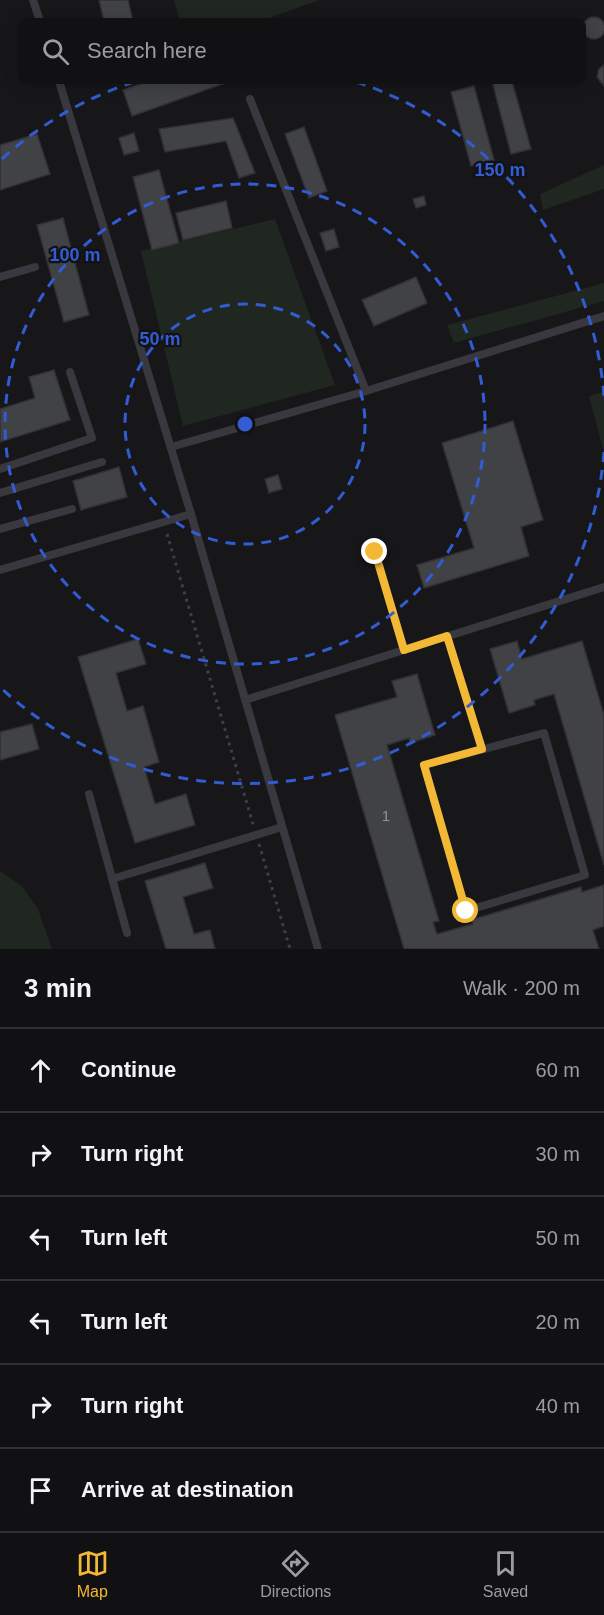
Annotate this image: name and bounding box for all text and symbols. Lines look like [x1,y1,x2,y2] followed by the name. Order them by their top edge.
[18,18,586,84] search box
[39,35,72,68] icon: search
[87,38,207,63] text: Search here
[474,160,526,180] text: 150 m
[49,245,101,265] text: 100 m
[139,329,181,349] text: 50 m
[235,414,255,434] centre of rings
[361,538,387,564] route end
[382,807,390,824] house number: 1
[452,897,478,923] route start
[24,973,92,1003] text: 3 min
[463,977,580,999] text: Walk · 200 m
[24,1054,57,1087] icon: ahead
[81,1057,176,1082] text: Continue
[536,1059,580,1081] text: 60 m
[24,1138,57,1171] icon: right
[81,1141,183,1166] text: Turn right
[536,1143,580,1165] text: 30 m
[24,1222,57,1255] icon: left
[81,1225,167,1250] text: Turn left
[536,1227,580,1249] text: 50 m
[24,1306,57,1339] icon: left
[81,1309,167,1334] text: Turn left
[536,1311,580,1333] text: 20 m
[24,1390,57,1423] icon: right
[81,1393,183,1418] text: Turn right
[536,1395,580,1417] text: 40 m
[24,1474,57,1507] icon: arrive
[81,1477,294,1502] text: Arrive at destination
[76,1547,109,1601] tab: Map
[260,1547,331,1601] tab: Directions
[483,1547,528,1601] tab: Saved

